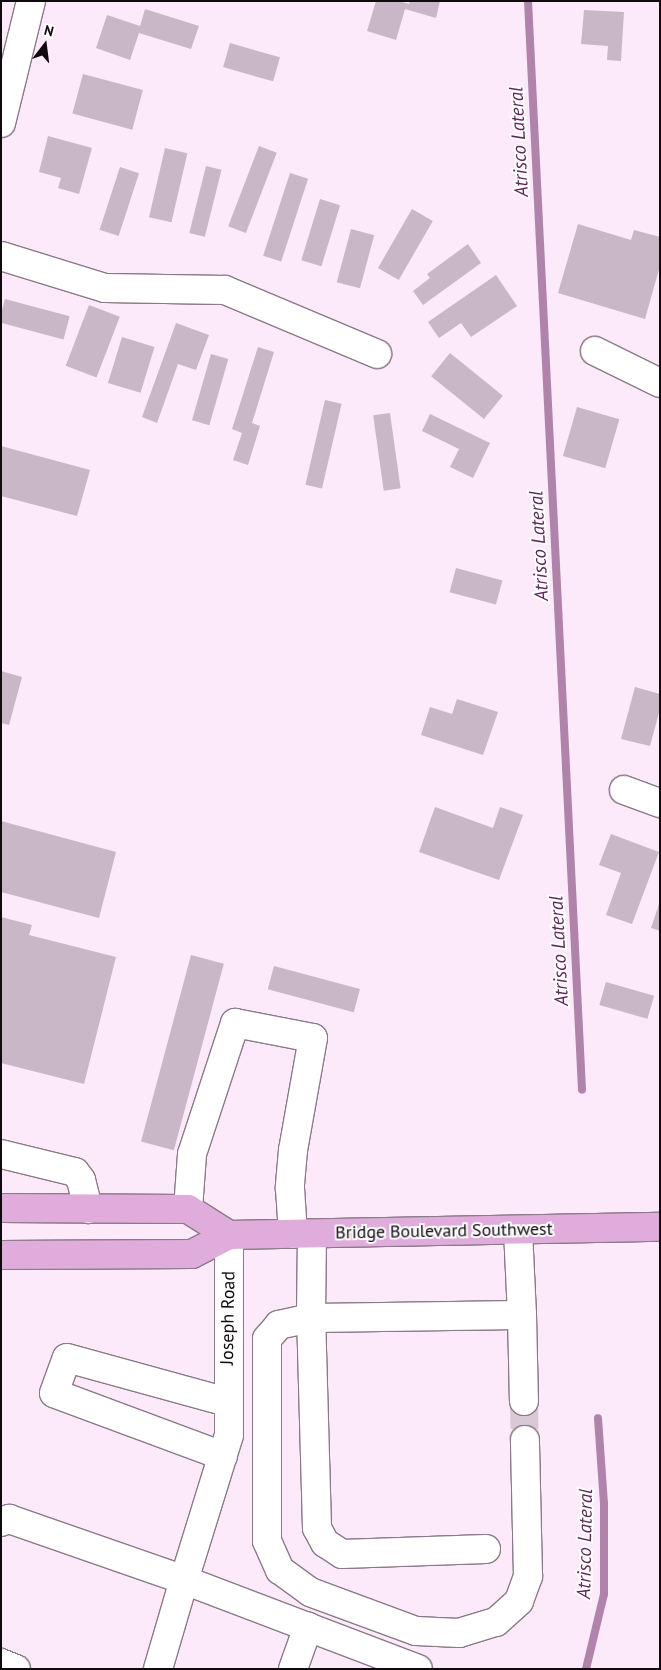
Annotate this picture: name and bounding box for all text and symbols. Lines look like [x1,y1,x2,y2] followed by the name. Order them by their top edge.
[20,20,70,70] north arrow
[42,21,56,40] text: N
[505,86,533,198] water label: Atrisco Lateral
[525,490,553,602] water label: Atrisco Lateral
[545,895,573,1007] water label: Atrisco Lateral
[335,1218,553,1244] street label: Bridge Boulevard Southwest
[216,1271,240,1365] street label: Joseph Road
[573,1489,597,1599] water label: Atrisco Lateral

